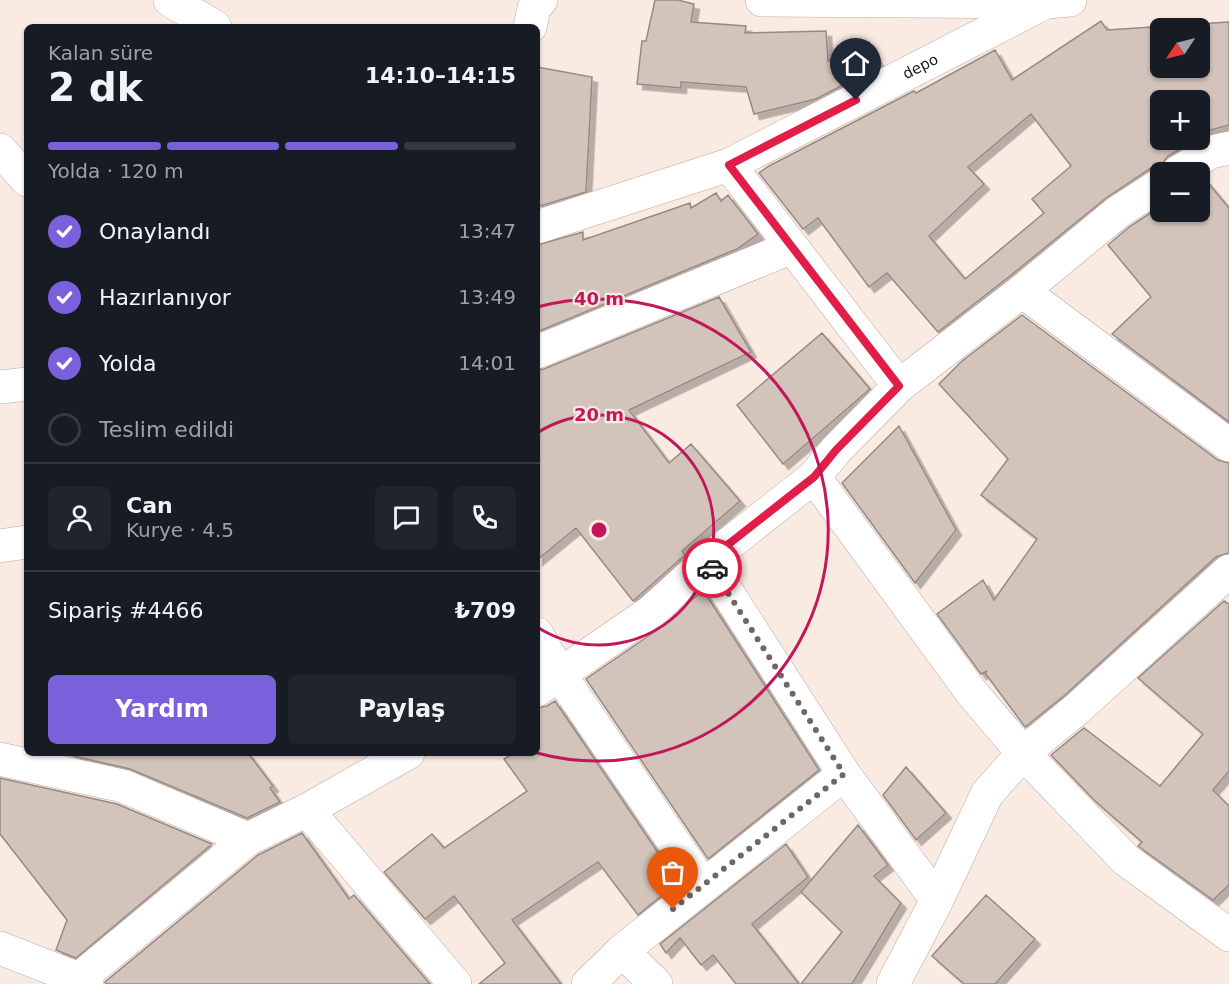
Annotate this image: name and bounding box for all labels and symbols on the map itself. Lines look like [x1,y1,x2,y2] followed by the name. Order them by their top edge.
[1150,18,1210,78] north arrow
[830,38,881,100] pin
[900,50,941,83] street label: depo
[574,288,624,309] text: 40 m
[574,404,624,425] text: 20 m
[589,520,609,540] centre of rings
[682,538,742,598] courier
[647,847,698,909] pin

